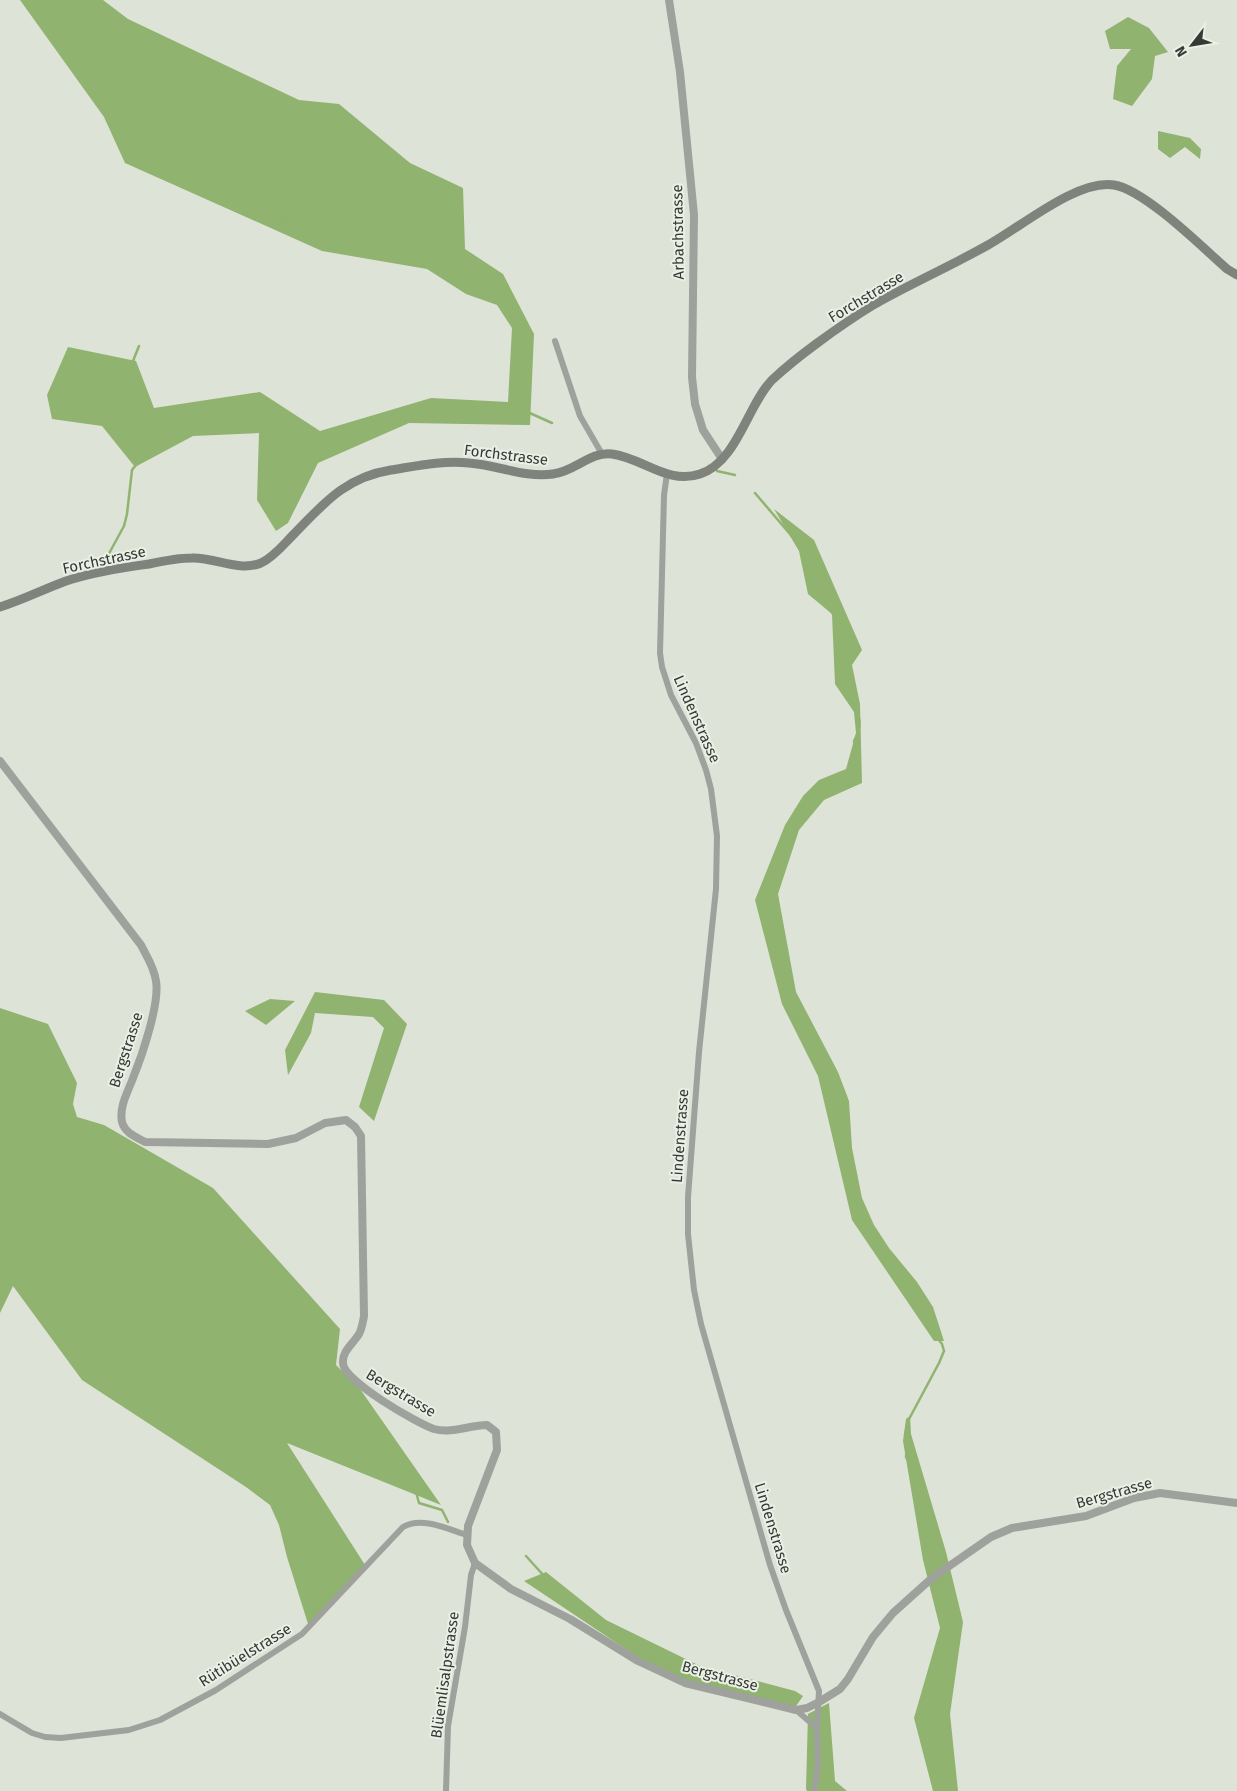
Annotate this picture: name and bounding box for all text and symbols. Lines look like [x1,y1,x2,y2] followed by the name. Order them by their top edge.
[1167,20,1217,70] north arrow
[1172,43,1191,60] text: N
[668,184,688,280] street label: Arbachstrasse
[825,267,907,327] street label: Forchstrasse
[463,441,549,469] street label: Forchstrasse
[61,542,147,578] street label: Forchstrasse
[670,672,724,766] street label: Lindenstrasse
[105,1010,147,1090] street label: Bergstrasse
[668,1088,692,1184] street label: Lindenstrasse
[363,1365,439,1421] street label: Bergstrasse
[1074,1474,1154,1512] street label: Bergstrasse
[751,1480,795,1576] street label: Lindenstrasse
[427,1610,463,1740] street label: Blüemlisalpstrasse
[196,1619,294,1691] street label: Rütibüelstrasse
[680,1657,760,1695] street label: Bergstrasse

